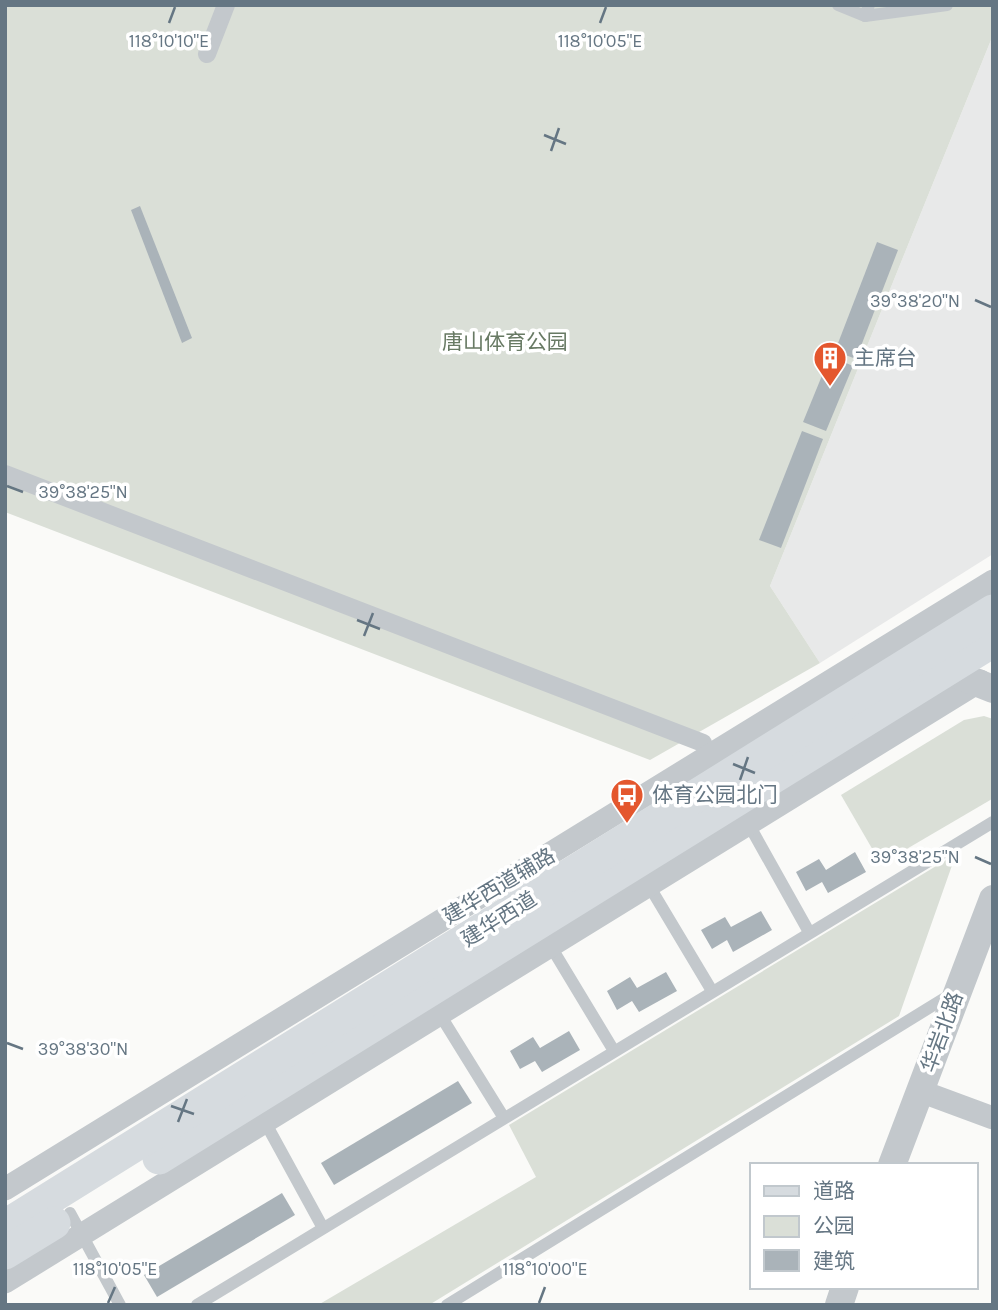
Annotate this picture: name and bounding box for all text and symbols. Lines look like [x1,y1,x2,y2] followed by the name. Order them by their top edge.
[129,30,209,52] text: 118°10'10"E
[558,30,642,52] text: 118°10'05"E
[870,290,960,312] text: 39°38'20"N
[442,330,568,354] park label: 唐山体育公园
[811,339,849,388] building icon: 主席台
[854,346,917,370] place label: 主席台
[38,481,128,503] text: 39°38'25"N
[608,776,646,825] bus stop icon: 体育公园北门
[652,783,778,807] place label: 体育公园北门
[439,843,559,929] street label: 建华西道辅路
[870,846,960,868] text: 39°38'25"N
[457,886,541,952] street label: 建华西道
[916,988,968,1076] street label: 华岩北路
[38,1038,128,1060] text: 39°38'30"N
[750,1163,977,1289] legend
[813,1179,855,1203] text: 道路
[813,1214,855,1238] text: 公园
[813,1249,855,1273] text: 建筑
[73,1258,157,1280] text: 118°10'05"E
[502,1258,588,1280] text: 118°10'00"E

